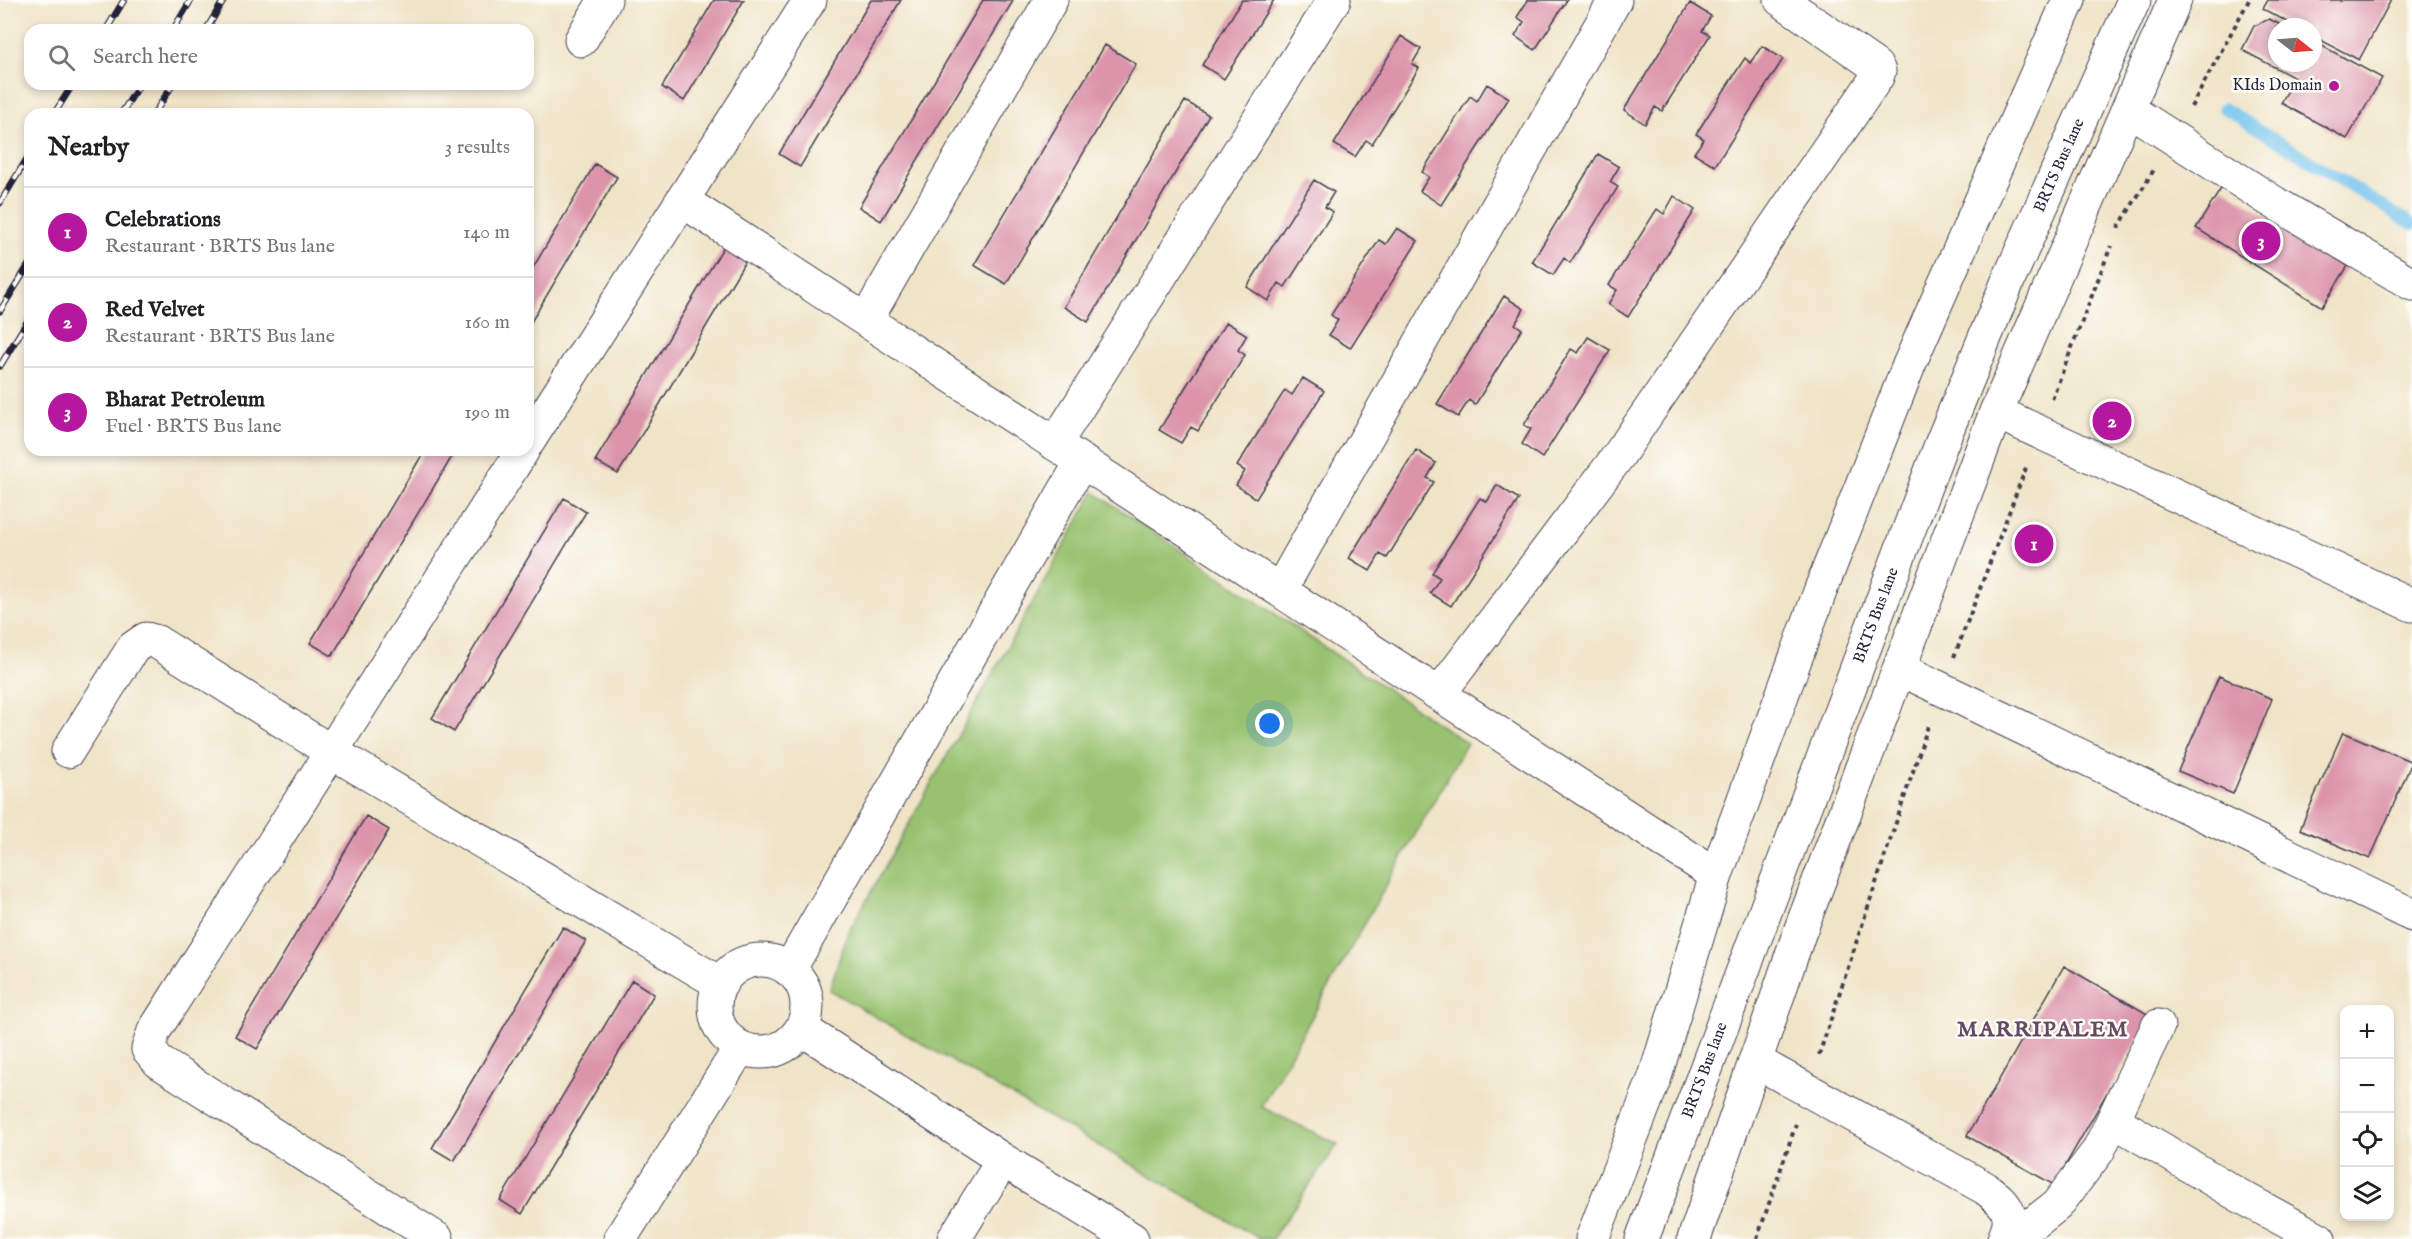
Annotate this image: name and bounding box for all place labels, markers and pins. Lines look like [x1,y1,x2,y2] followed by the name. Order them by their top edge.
[2232,76,2322,96] place label: KIds Domain
[2327,79,2341,93] marker: KIds Domain
[2242,218,2280,264] pin: 3
[2092,398,2132,444] pin: 2
[2014,522,2054,566] pin: 1

